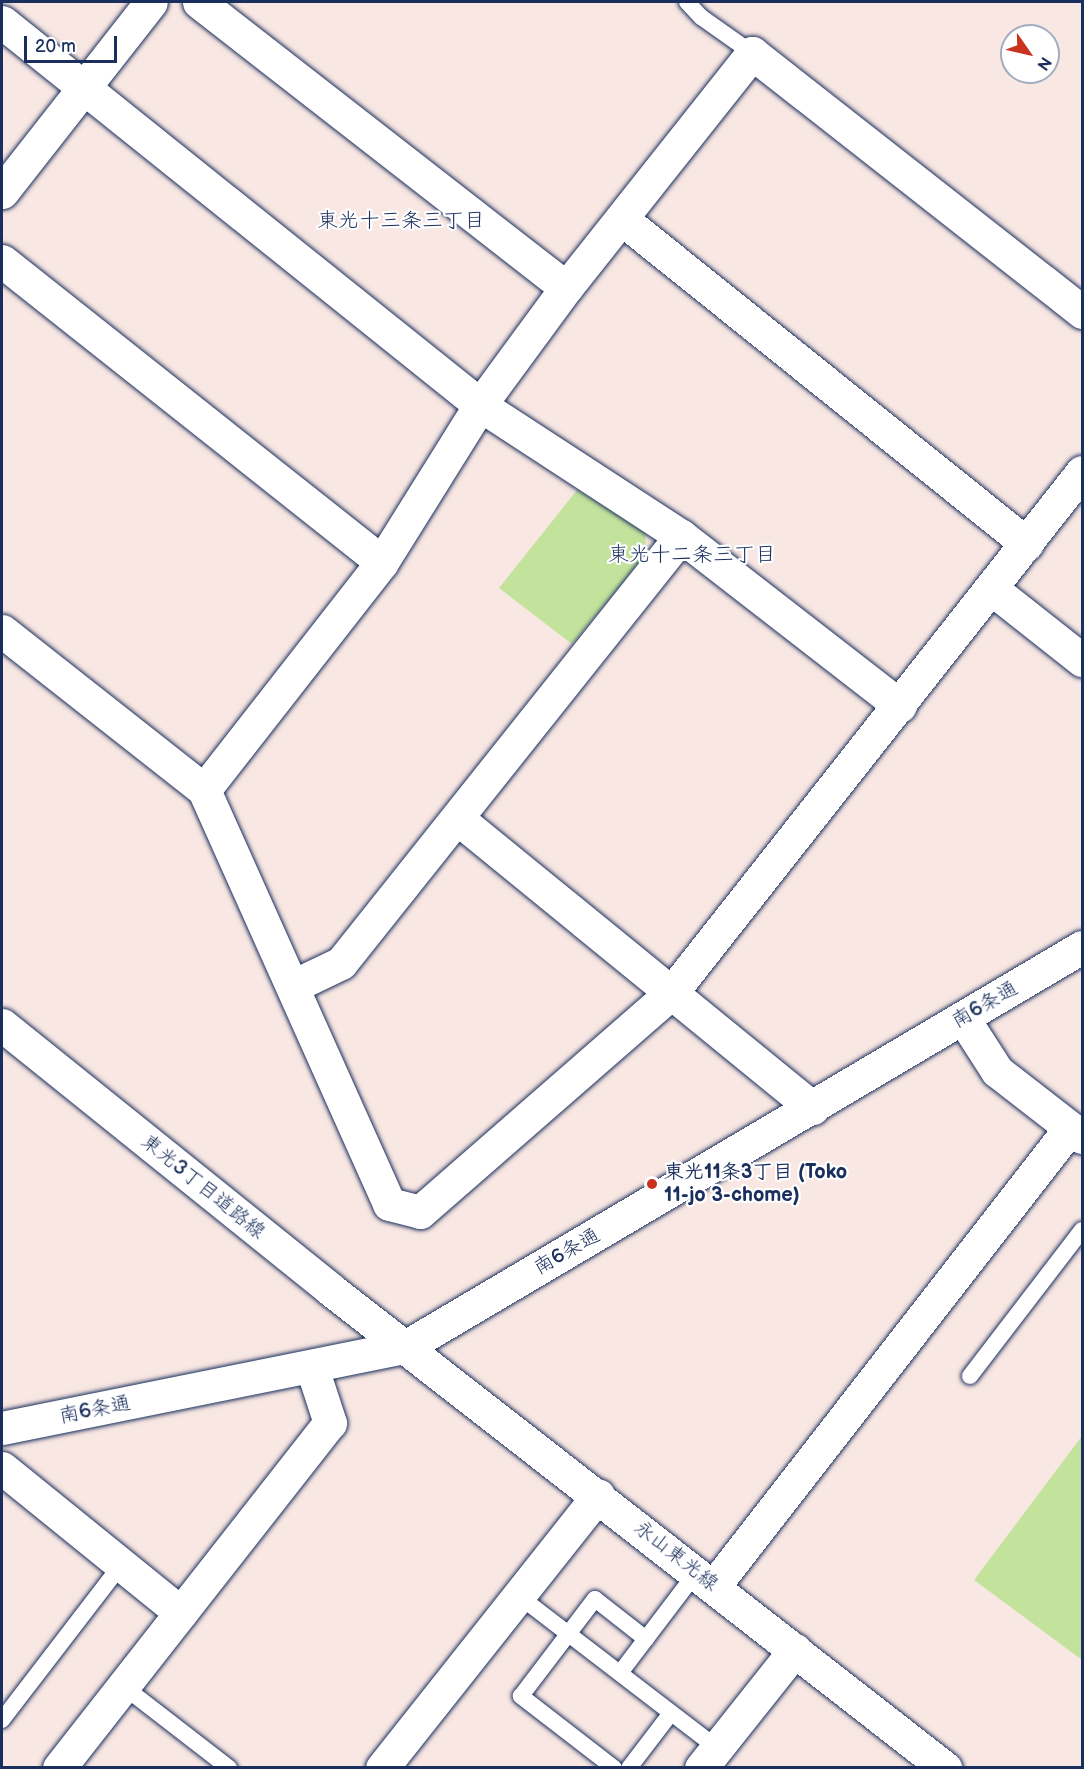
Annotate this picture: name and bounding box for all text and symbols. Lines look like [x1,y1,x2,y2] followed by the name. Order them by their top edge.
[27,24,120,62] scale bar
[1000,24,1060,84] north arrow
[35,36,76,57] text: 20 m
[1032,53,1055,74] text: N
[317,208,485,234] district label: 東光十三条三丁目
[608,542,776,568] district label: 東光十二条三丁目
[948,977,1022,1033] street label: 南6条通
[136,1130,270,1244] street label: 東光3丁目道路線
[664,1160,847,1207] place label: 東光11条3丁目 (Toko 11-jo 3-chome)
[645,1177,659,1191] marker: 東光11条3丁目 (Toko 11-jo 3-chome)
[530,1224,604,1280] street label: 南6条通
[57,1391,133,1429] street label: 南6条通
[629,1516,723,1596] street label: 永山東光線

